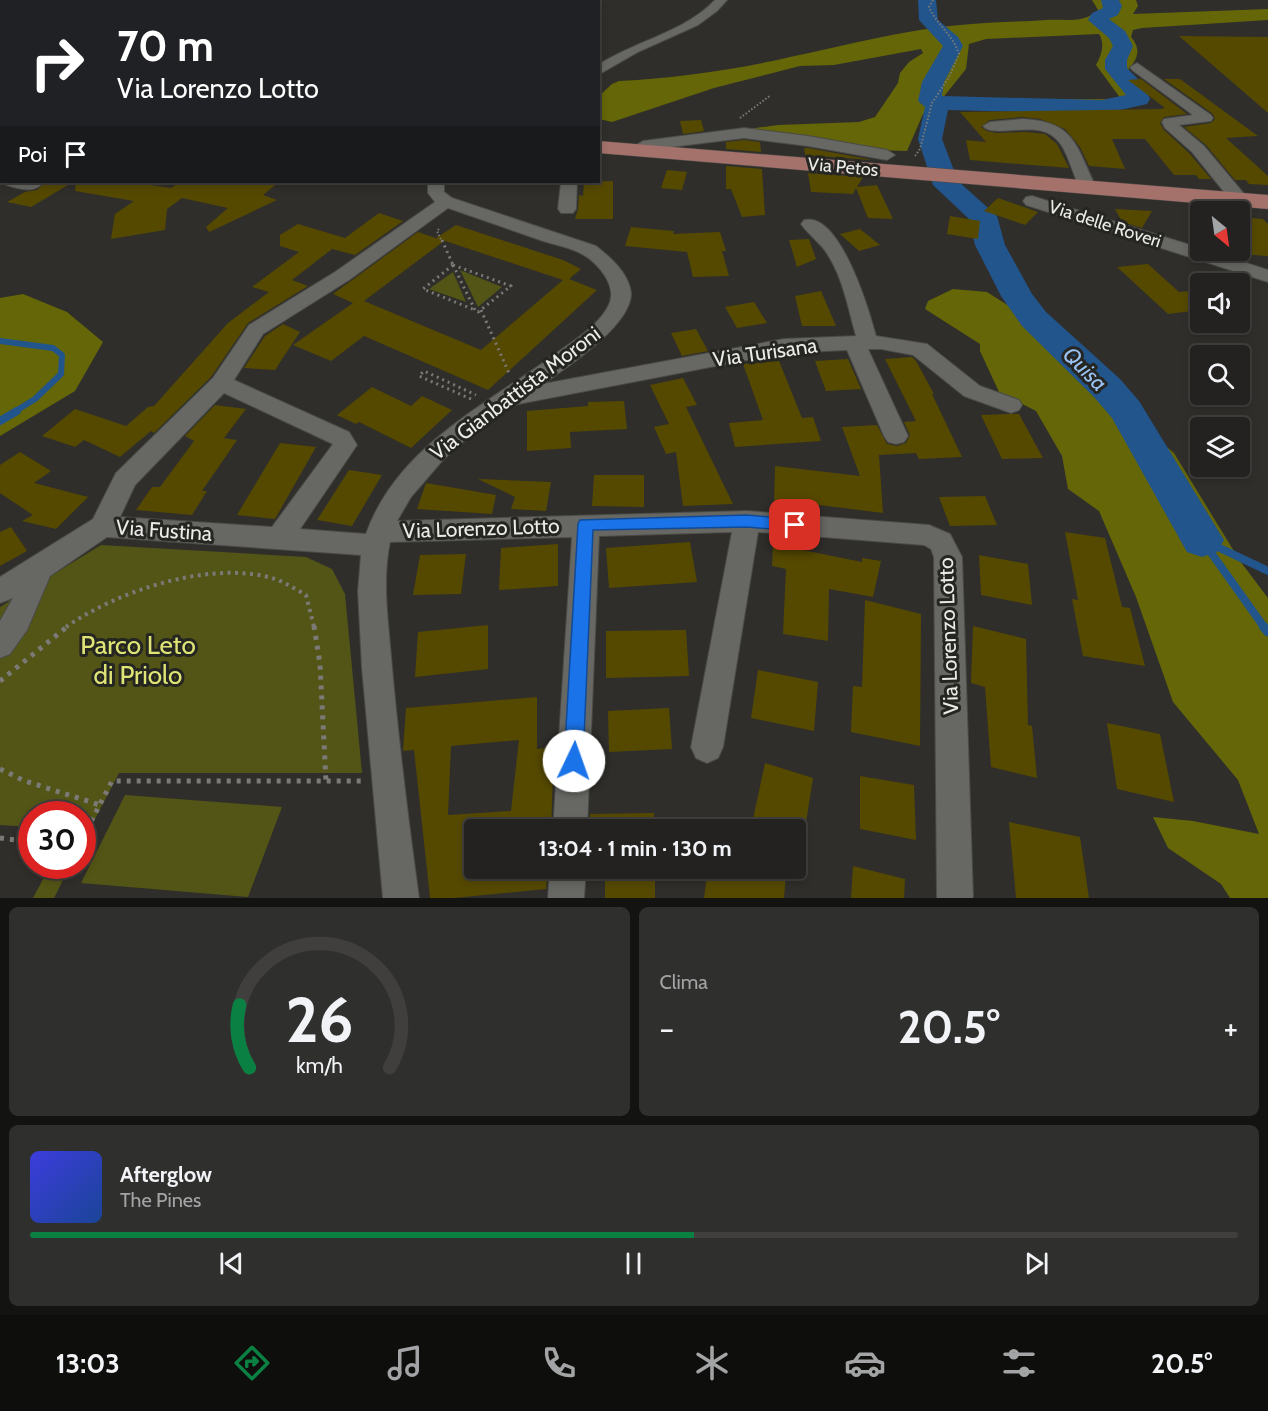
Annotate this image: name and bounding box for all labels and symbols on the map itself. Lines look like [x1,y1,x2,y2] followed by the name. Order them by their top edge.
[807,153,879,181] street label: Via Petos
[1046,195,1164,253] street label: Via delle Roveri
[1190,201,1250,261] north arrow
[425,321,605,465] street label: Via Gianbattista Moroni
[711,332,819,372] street label: Via Turisana
[1057,341,1113,397] water label: Quisa
[769,499,820,550] pin
[402,513,560,543] street label: Via Lorenzo Lotto
[115,514,213,546] street label: Via Fustina
[933,557,963,715] street label: Via Lorenzo Lotto
[80,629,196,691] park label: Parco Leto di Priolo
[542,729,606,793] position arrow
[18,801,96,879] speed limit sign: 30

